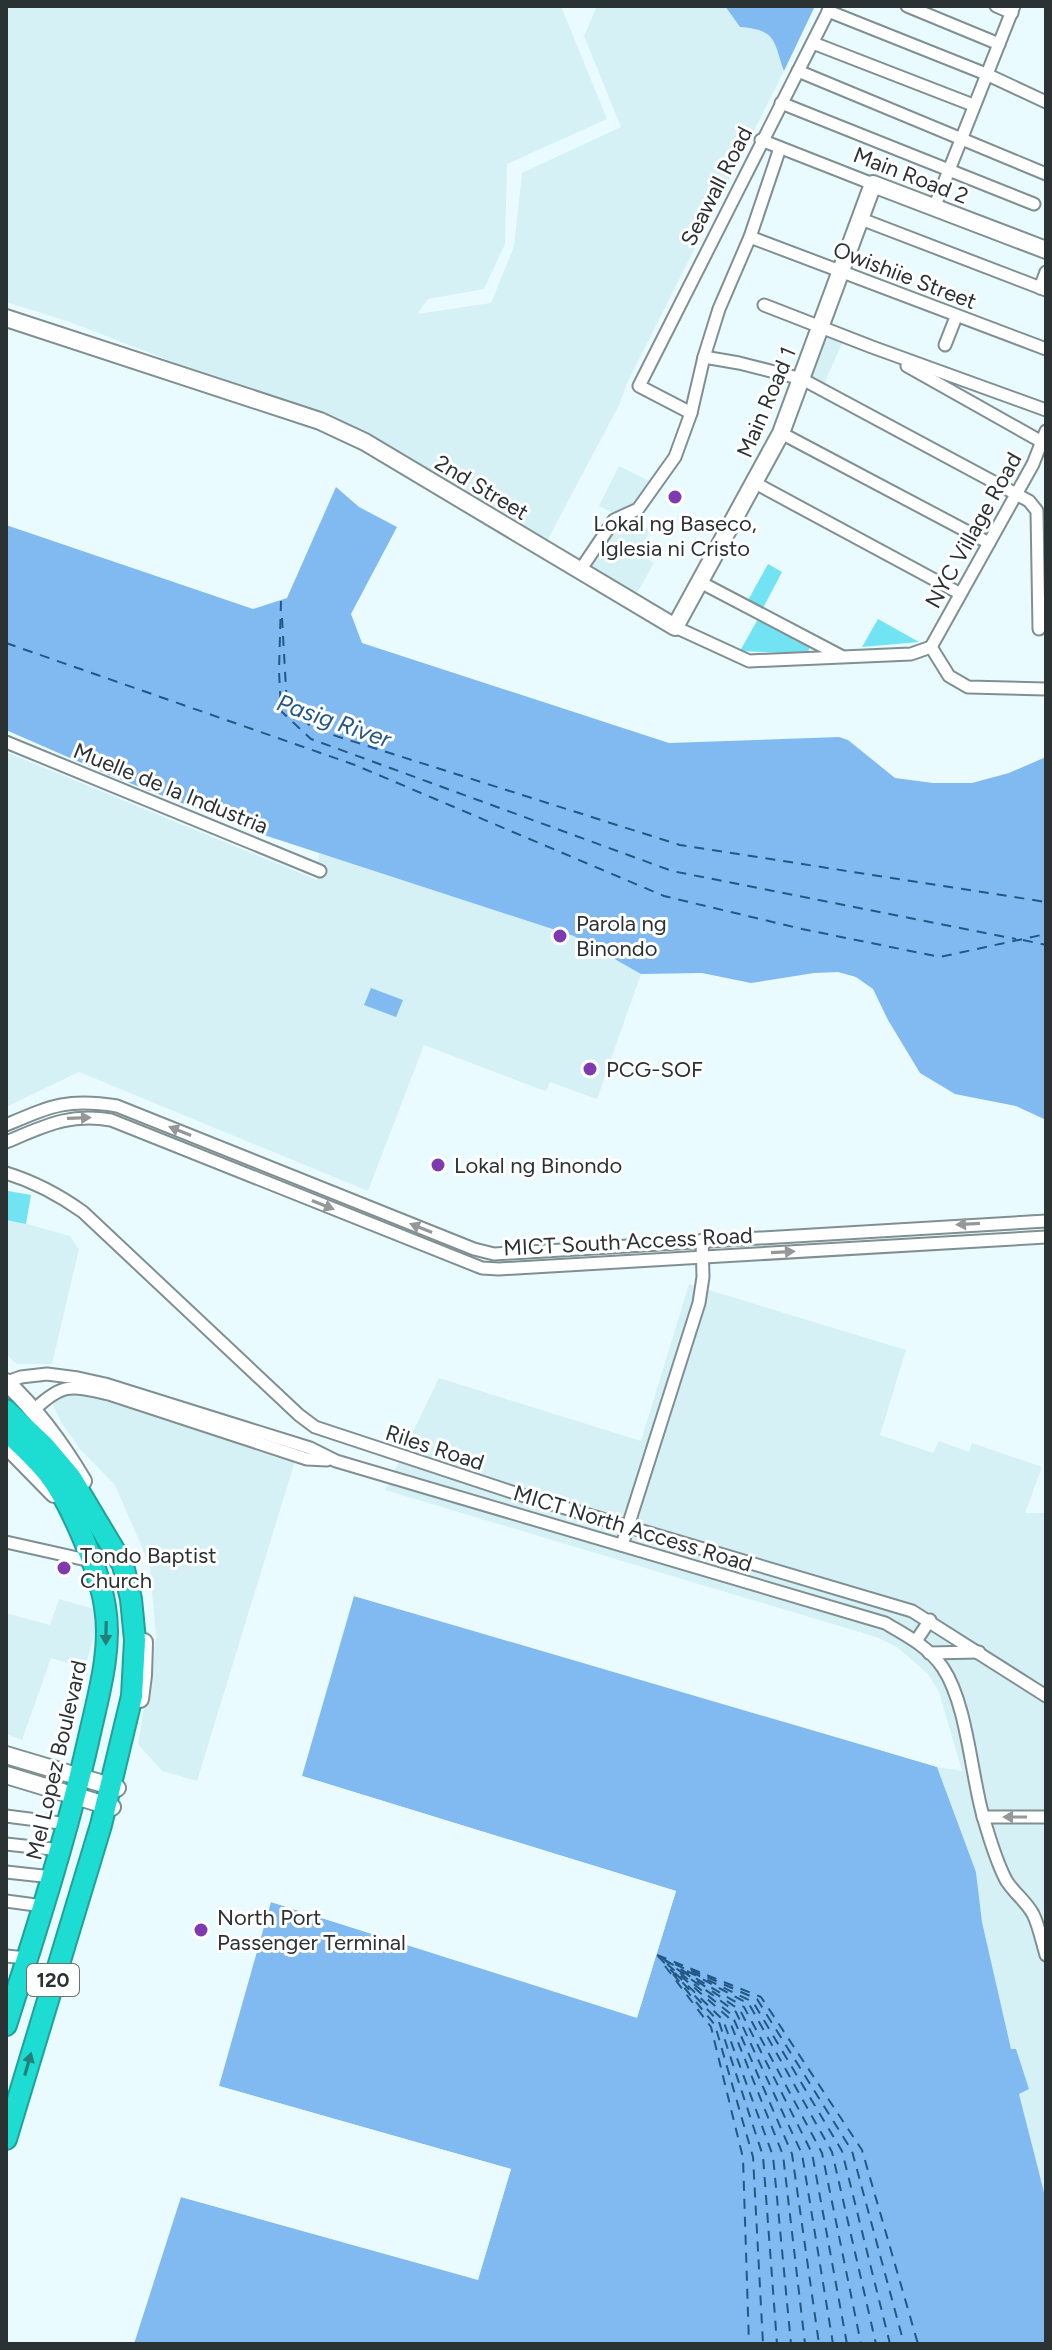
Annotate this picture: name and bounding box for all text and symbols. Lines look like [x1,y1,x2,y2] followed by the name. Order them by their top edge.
[675,122,758,251] street label: Seawall Road
[849,141,972,210] street label: Main Road 2
[829,236,980,315] street label: Owishiie Street
[731,343,802,462] street label: Main Road 1
[919,448,1027,613] street label: NYC Village Road
[430,449,533,526] street label: 2nd Street
[666,488,684,506] marker: Lokal ng Baseco, Iglesia ni Cristo
[593,510,757,562] place label: Lokal ng Baseco, Iglesia ni Cristo
[273,687,396,754] water label: Pasig River
[70,737,272,840] street label: Muelle de la Industria
[576,910,667,962] place label: Parola ng Binondo
[551,927,569,945] marker: Parola ng Binondo
[606,1056,703,1083] place label: PCG-SOF
[581,1060,599,1078] marker: PCG-SOF
[67,1111,92,1124] one-way arrow
[168,1125,192,1138] one-way arrow
[454,1152,622,1179] place label: Lokal ng Binondo
[429,1156,447,1174] marker: Lokal ng Binondo
[311,1199,335,1212] one-way arrow
[955,1218,980,1231] one-way arrow
[409,1221,433,1234] one-way arrow
[503,1221,753,1262] street label: MICT South Access Road
[771,1245,796,1258] one-way arrow
[382,1419,488,1476] street label: Riles Road
[510,1479,756,1578] street label: MICT North Access Road
[80,1542,217,1594] place label: Tondo Baptist Church
[55,1559,73,1577] marker: Tondo Baptist Church
[99,1621,112,1646] one-way arrow
[20,1658,93,1863] street label: Mel Lopez Boulevard
[1002,1811,1027,1823] one-way arrow
[217,1904,406,1956] place label: North Port Passenger Terminal
[192,1921,210,1939] marker: North Port Passenger Terminal
[27,1964,79,1996] road number: 120
[22,2052,35,2076] one-way arrow

